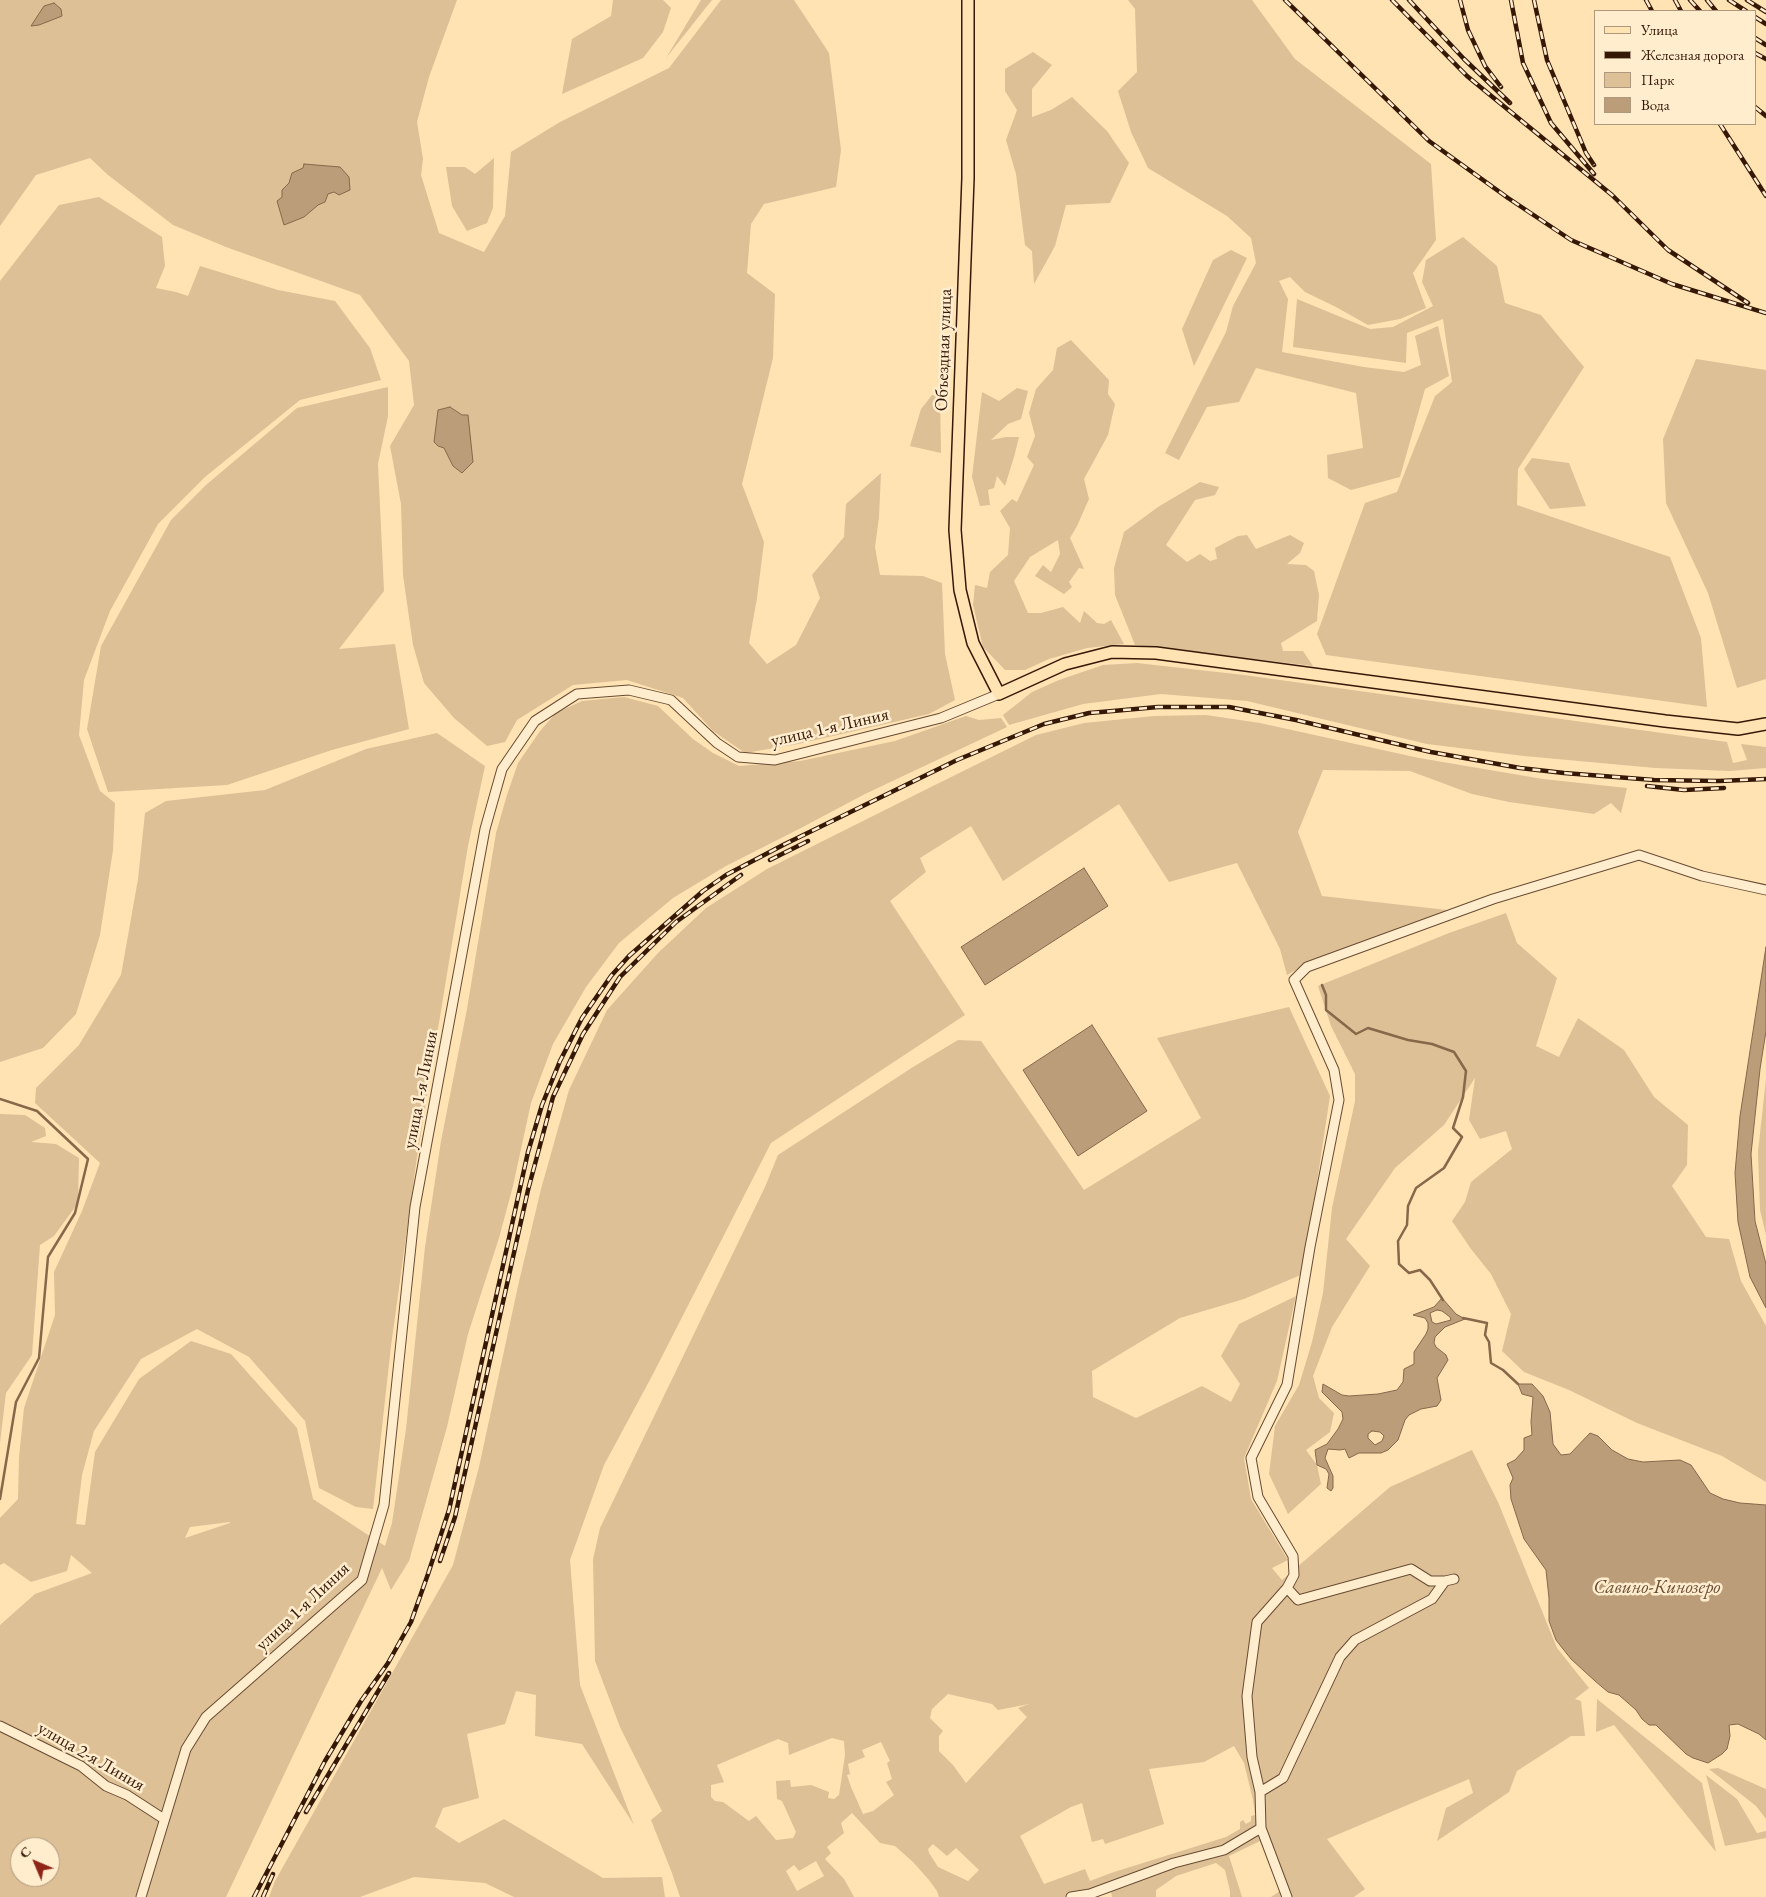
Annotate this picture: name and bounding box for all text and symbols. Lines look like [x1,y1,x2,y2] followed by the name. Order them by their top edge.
[1594,10,1756,125] legend
[1641,20,1678,39] text: Улица
[1641,45,1744,64] text: Железная дорога
[1641,70,1674,89] text: Парк
[1641,95,1670,114] text: Вода
[931,288,957,412] street label: Объездная улица
[769,704,891,752] street label: улица 1-я Линия
[399,1029,443,1151] street label: улица 1-я Линия
[252,1558,354,1656] street label: улица 1-я Линия
[1594,1577,1720,1599] water label: Савино-Кинозеро
[34,1718,148,1796] street label: улица 2-я Линия
[10,1837,60,1887] north arrow
[15,1842,35,1862] text: С

